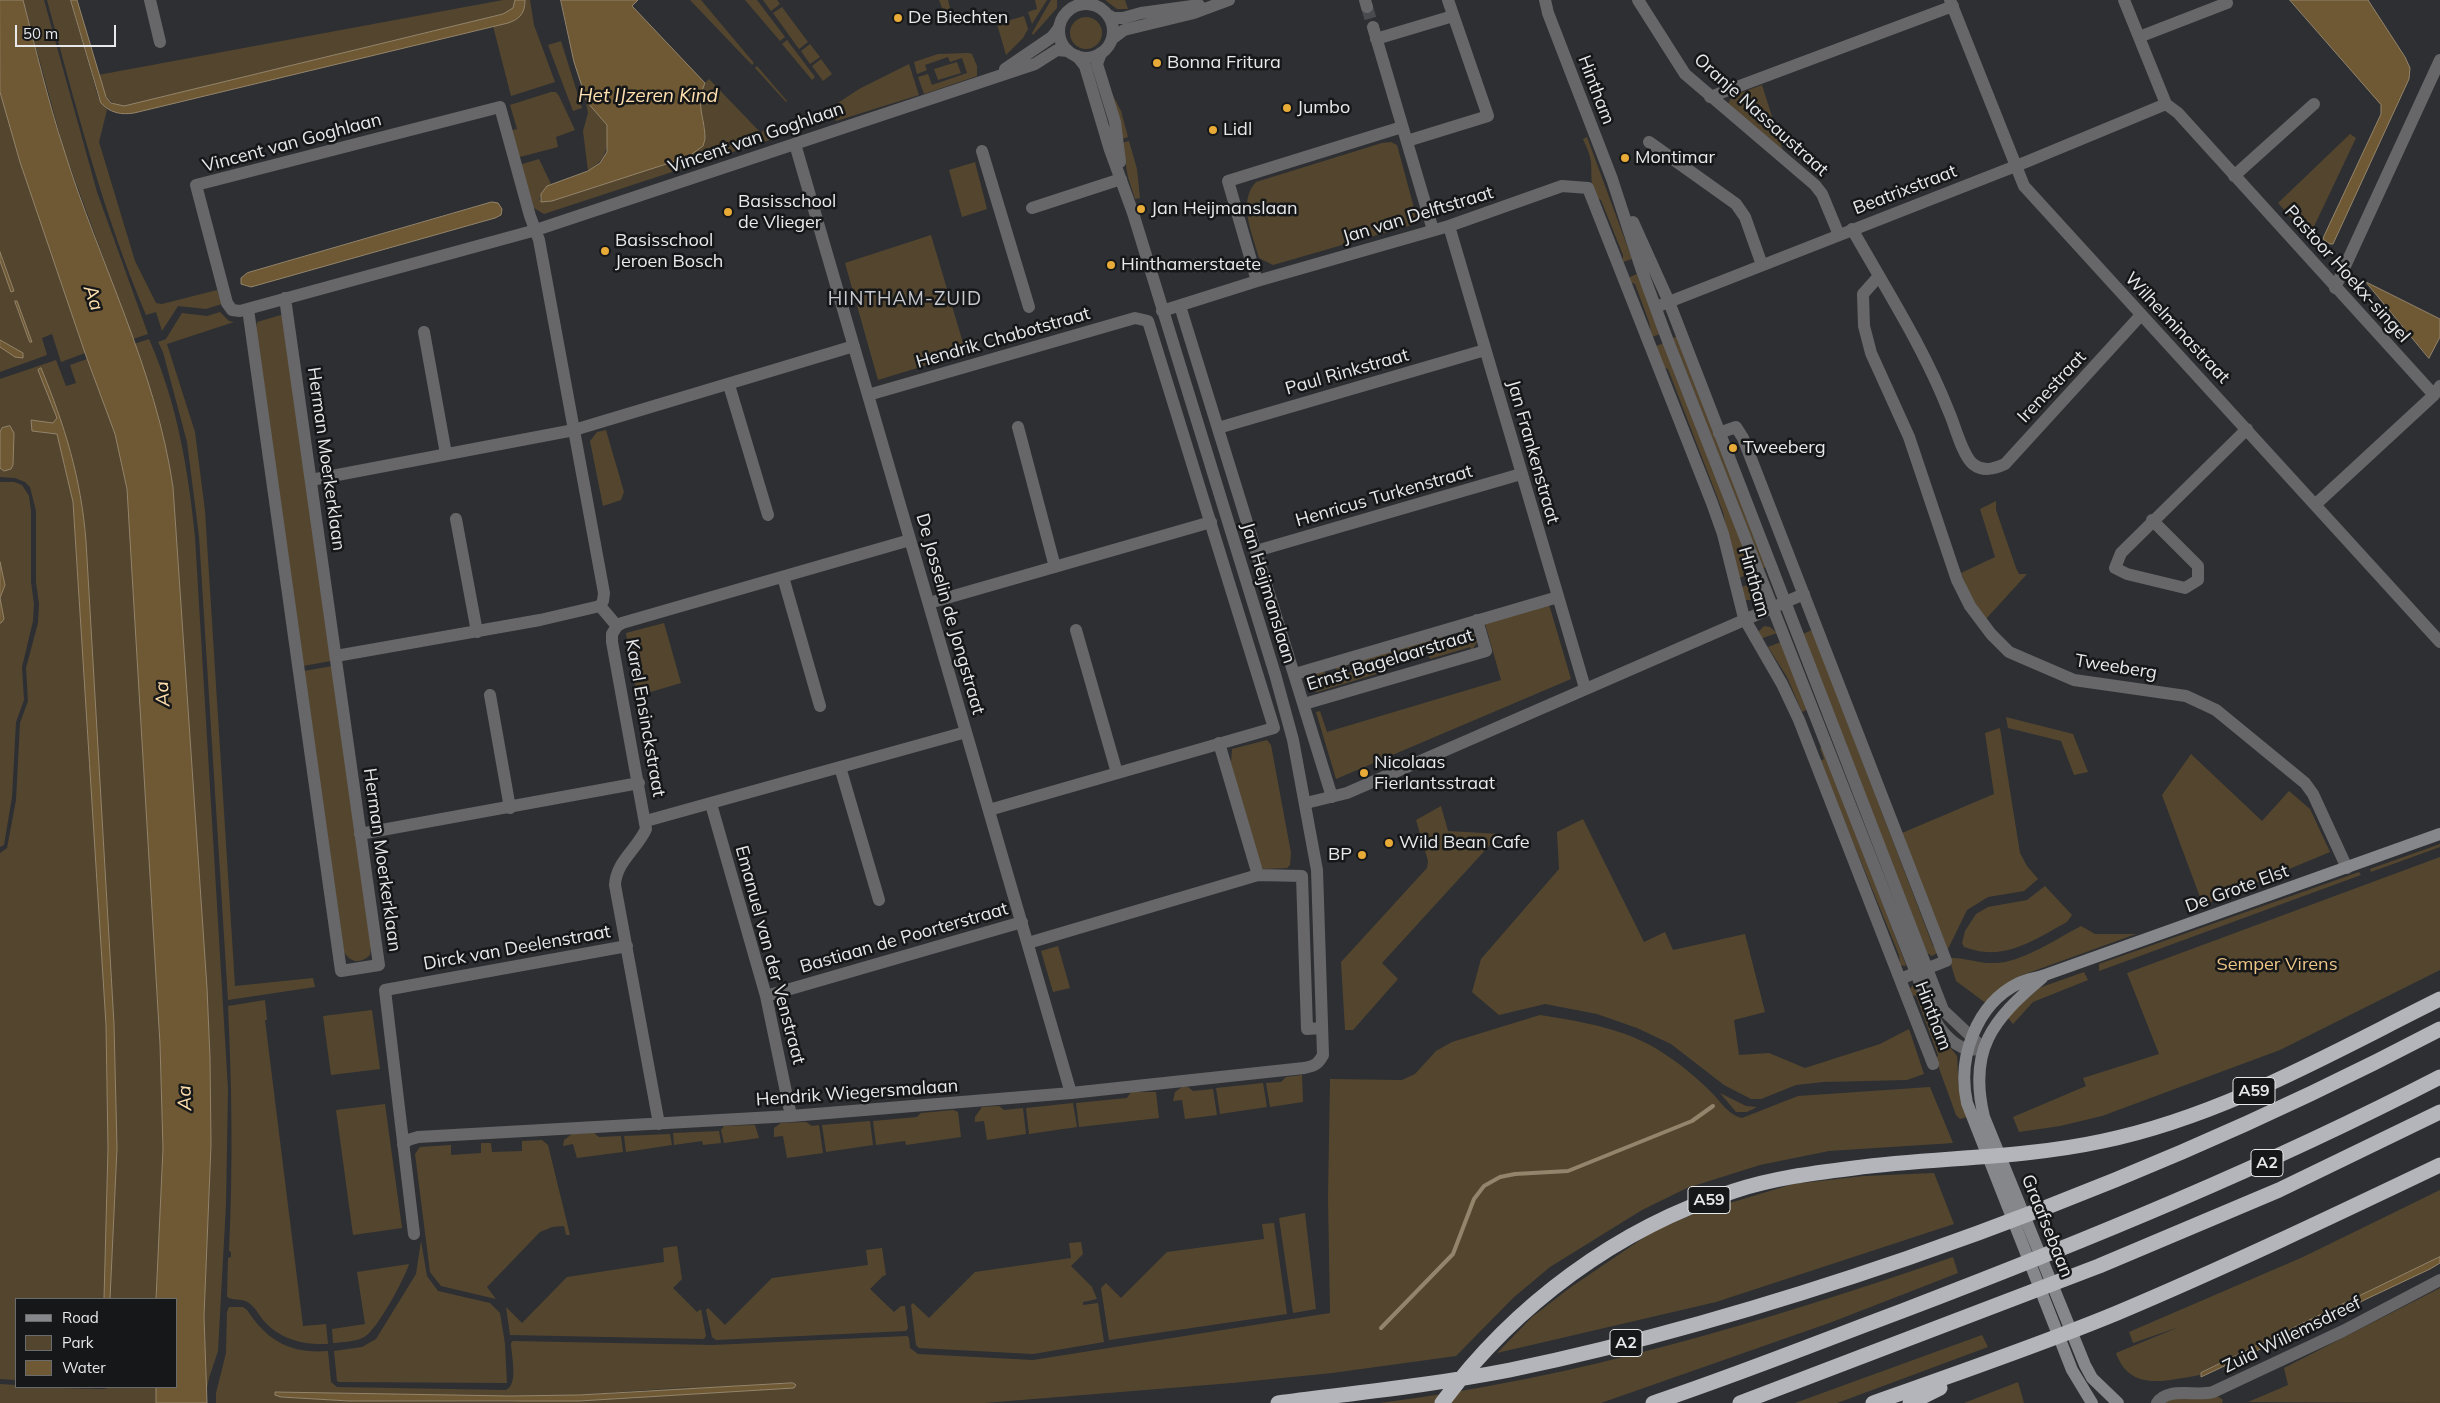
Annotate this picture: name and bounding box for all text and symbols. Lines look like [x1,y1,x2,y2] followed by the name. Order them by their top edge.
[908,7,1008,29] place label: De Biechten
[892,12,904,24] marker: De Biechten
[18,15,119,47] scale bar
[23,24,58,43] text: 50 m
[1689,49,1833,181] street label: Oranje Nassaustraat
[1167,52,1281,74] place label: Bonna Fritura
[1573,52,1619,128] street label: Hintham
[1151,57,1163,69] marker: Bonna Fritura
[578,85,718,107] water label: Het IJzeren Kind
[1297,97,1350,119] place label: Jumbo
[665,98,847,178] street label: Vincent van Goghlaan
[1281,102,1293,114] marker: Jumbo
[200,109,384,177] street label: Vincent van Goghlaan
[1223,119,1252,141] place label: Lidl
[1207,124,1219,136] marker: Lidl
[1635,147,1715,169] place label: Montimar
[1619,152,1631,164] marker: Montimar
[1850,160,1960,220] street label: Beatrixstraat
[1340,182,1496,248] street label: Jan van Delftstraat
[738,191,836,233] place label: Basisschool de Vlieger
[1151,198,1298,220] place label: Jan Heijmanslaan
[2280,201,2414,347] street label: Pastoor Hoekx-singel
[1135,203,1147,215] marker: Jan Heijmanslaan
[722,206,734,218] marker: Basisschool de Vlieger
[615,230,723,272] place label: Basisschool Jeroen Bosch
[599,245,611,257] marker: Basisschool Jeroen Bosch
[1121,254,1261,276] place label: Hinthamerstaete
[1105,259,1117,271] marker: Hinthamerstaete
[2120,268,2234,388] street label: Wilhelminastraat
[78,282,108,314] water label: Aa
[826,288,984,310] district label: HINTHAM-ZUID
[913,303,1093,373] street label: Hendrik Chabotstraat
[1283,344,1411,400] street label: Paul Rinkstraat
[2013,346,2091,428] street label: Irenestraat
[302,366,350,552] street label: Herman Moerkerklaan
[1502,378,1564,526] street label: Jan Frankenstraat
[1743,437,1826,459] place label: Tweeberg
[1727,442,1739,454] marker: Tweeberg
[1293,460,1475,532] street label: Henricus Turkenstraat
[911,511,989,717] street label: De Josselin de Jongstraat
[1236,520,1300,666] street label: Jan Heijmanslaan
[1734,544,1774,620] street label: Hintham
[1304,624,1476,696] street label: Ernst Bagelaarstraat
[620,637,670,799] street label: Karel Ensinckstraat
[2074,650,2158,684] street label: Tweeberg
[151,681,175,707] water label: Aa
[1374,752,1495,794] place label: Nicolaas Fierlantsstraat
[358,767,406,953] street label: Herman Moerkerklaan
[1358,767,1370,779] marker: Nicolaas Fierlantsstraat
[1399,832,1530,854] place label: Wild Bean Cafe
[1383,837,1395,849] marker: Wild Bean Cafe
[730,843,810,1067] street label: Emanuel van der Venstraat
[1328,844,1352,866] place label: BP
[1356,849,1368,861] marker: BP
[2182,860,2292,918] street label: De Grote Elst
[797,898,1011,978] street label: Bastiaan de Poorterstraat
[422,921,612,975] street label: Dirck van Deelenstraat
[2216,954,2338,976] park label: Semper Virens
[1910,978,1956,1054] street label: Hintham
[755,1075,959,1111] street label: Hendrik Wiegersmalaan
[2233,1078,2275,1104] road number: A59
[173,1085,197,1111] water label: Aa
[2251,1150,2283,1176] road number: A2
[2017,1171,2077,1281] street label: Graafsebaan
[1688,1186,1730,1214] road number: A59
[2219,1292,2365,1378] street label: Zuid Willemsdreef
[15,1298,178,1388] legend
[62,1308,99,1327] text: Road
[1610,1330,1642,1356] road number: A2
[62,1333,94,1352] text: Park
[62,1358,106,1377] text: Water

